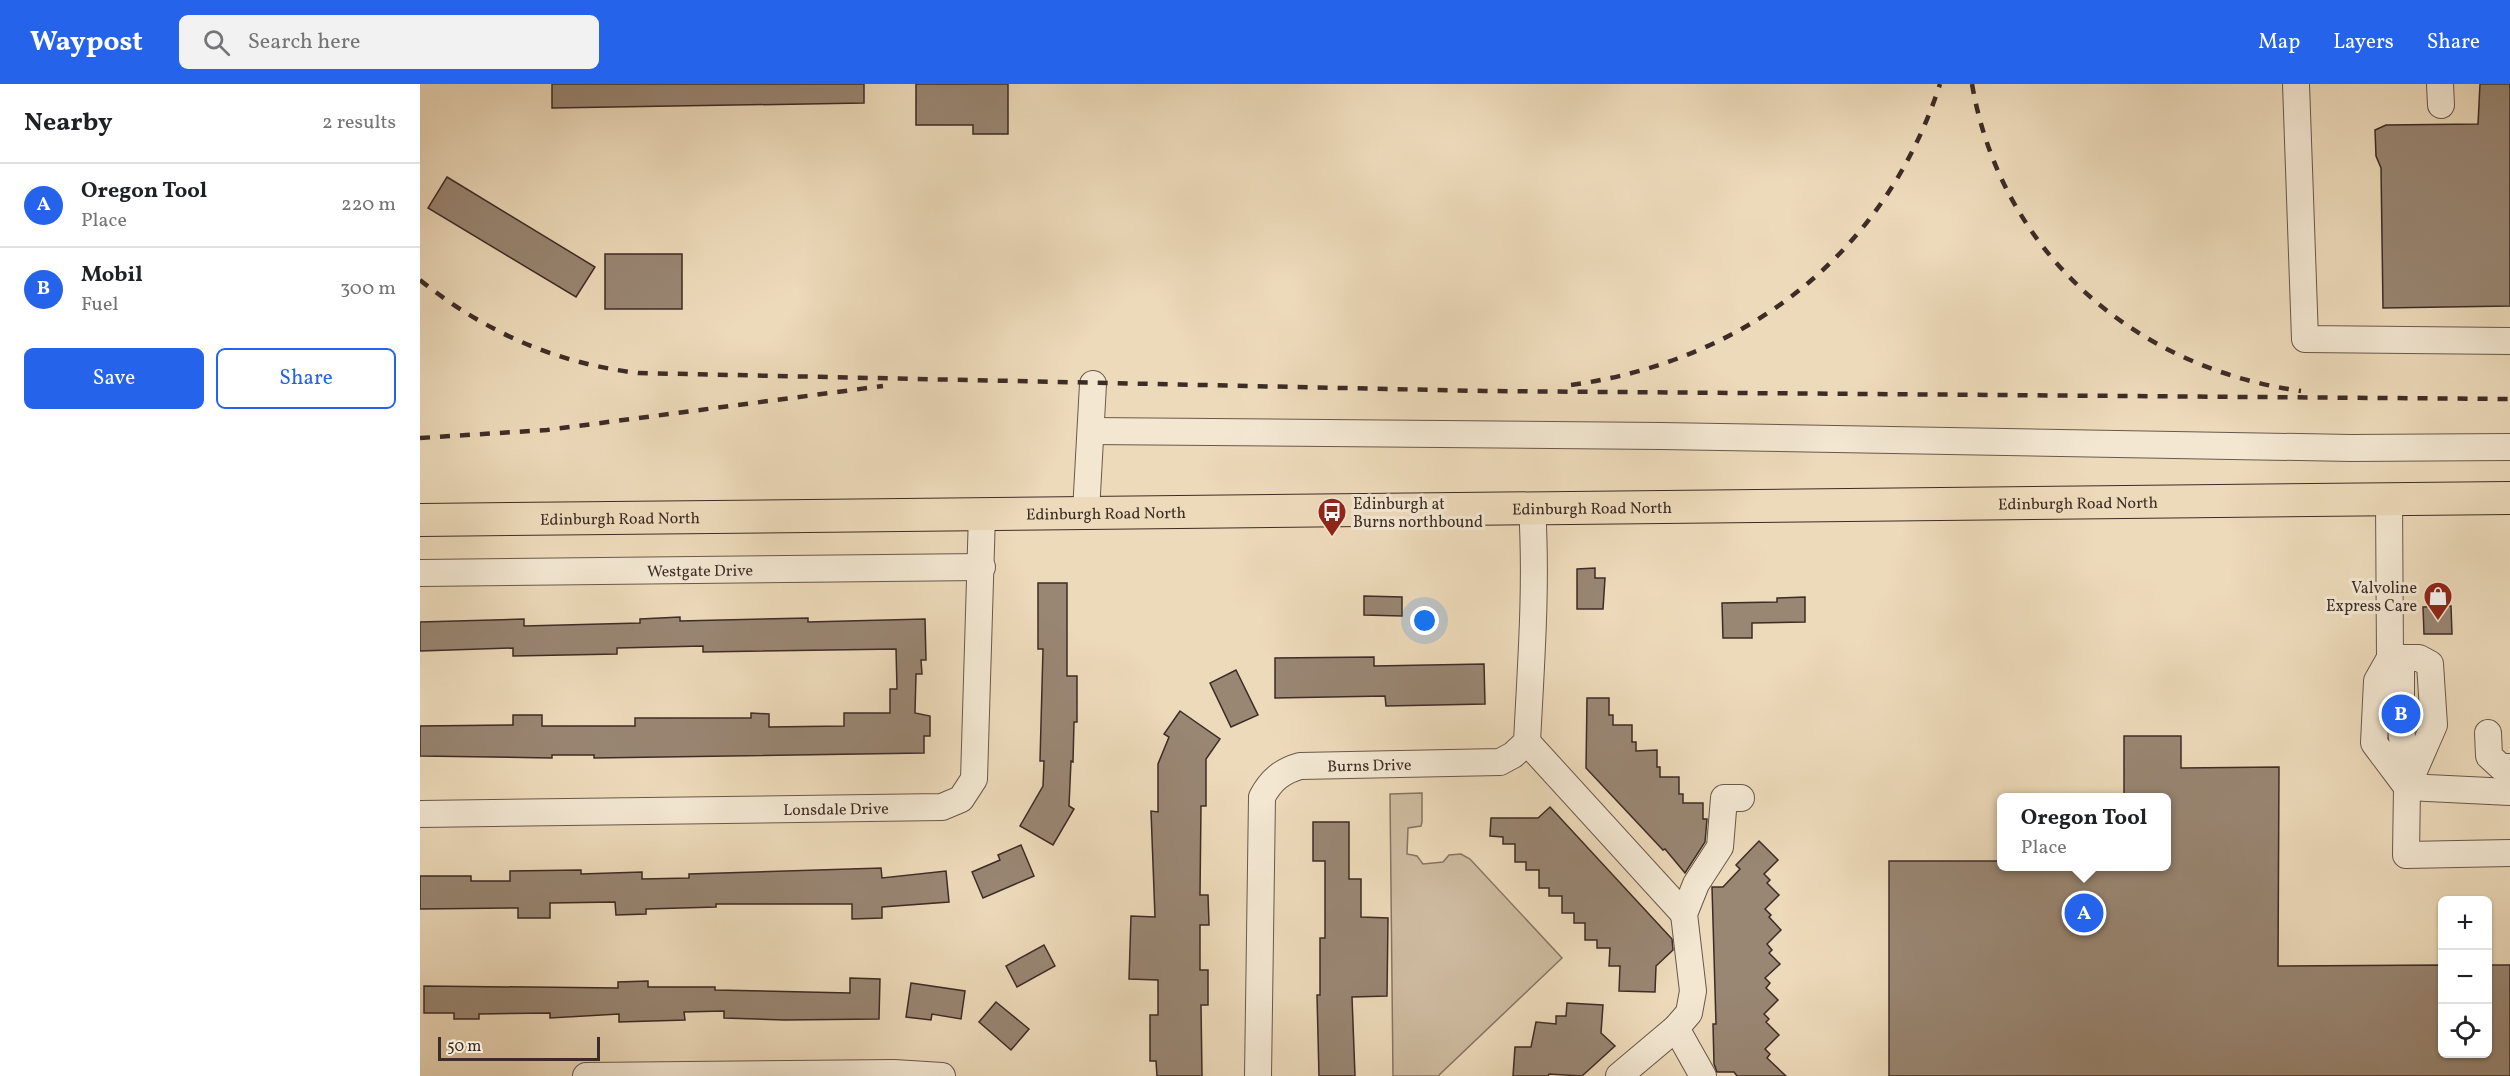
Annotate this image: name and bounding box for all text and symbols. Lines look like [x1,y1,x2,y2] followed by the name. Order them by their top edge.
[179,15,599,69] search box
[30,23,143,62] text: Waypost
[200,26,233,59] icon: search
[248,27,360,58] text: Search here
[2258,28,2300,57] text: Map
[2333,28,2394,57] text: Layers
[2427,28,2480,57] text: Share
[24,105,113,141] text: Nearby
[322,109,396,137] text: 2 results
[81,176,207,207] text: Oregon Tool
[36,191,51,219] text: A
[341,191,396,219] text: 220 m
[81,207,127,235] text: Place
[81,260,143,291] text: Mobil
[37,275,50,303] text: B
[340,275,396,303] text: 300 m
[81,291,118,319] text: Fuel
[24,348,204,409] button: Save
[216,348,396,409] button: Share
[1998,493,2158,516] street label: Edinburgh Road North
[1353,494,1483,534] place label: Edinburgh at Burns northbound
[1316,496,1348,538] bus stop icon: Edinburgh at Burns northbound
[1512,498,1672,522] street label: Edinburgh Road North
[1026,503,1186,527] street label: Edinburgh Road North
[540,508,700,532] street label: Edinburgh Road North
[647,560,753,584] street label: Westgate Drive
[2326,578,2417,618] place label: Valvoline Express Care
[2422,580,2454,622] shop icon: Valvoline Express Care
[1410,606,1439,635] your location
[2382,692,2420,736] pin: B
[1327,755,1412,778] street label: Burns Drive
[1997,793,2171,871] popup
[783,799,889,822] street label: Lonsdale Drive
[2021,803,2147,834] text: Oregon Tool
[2021,834,2067,862] text: Place
[2064,890,2104,936] pin: A
[2438,896,2492,1058] map controls
[2438,896,2492,950] button: +
[2438,950,2492,1004] button: −
[2438,1004,2492,1058] button: locate
[438,1034,600,1062] scale bar
[447,1036,481,1058] text: 50 m

